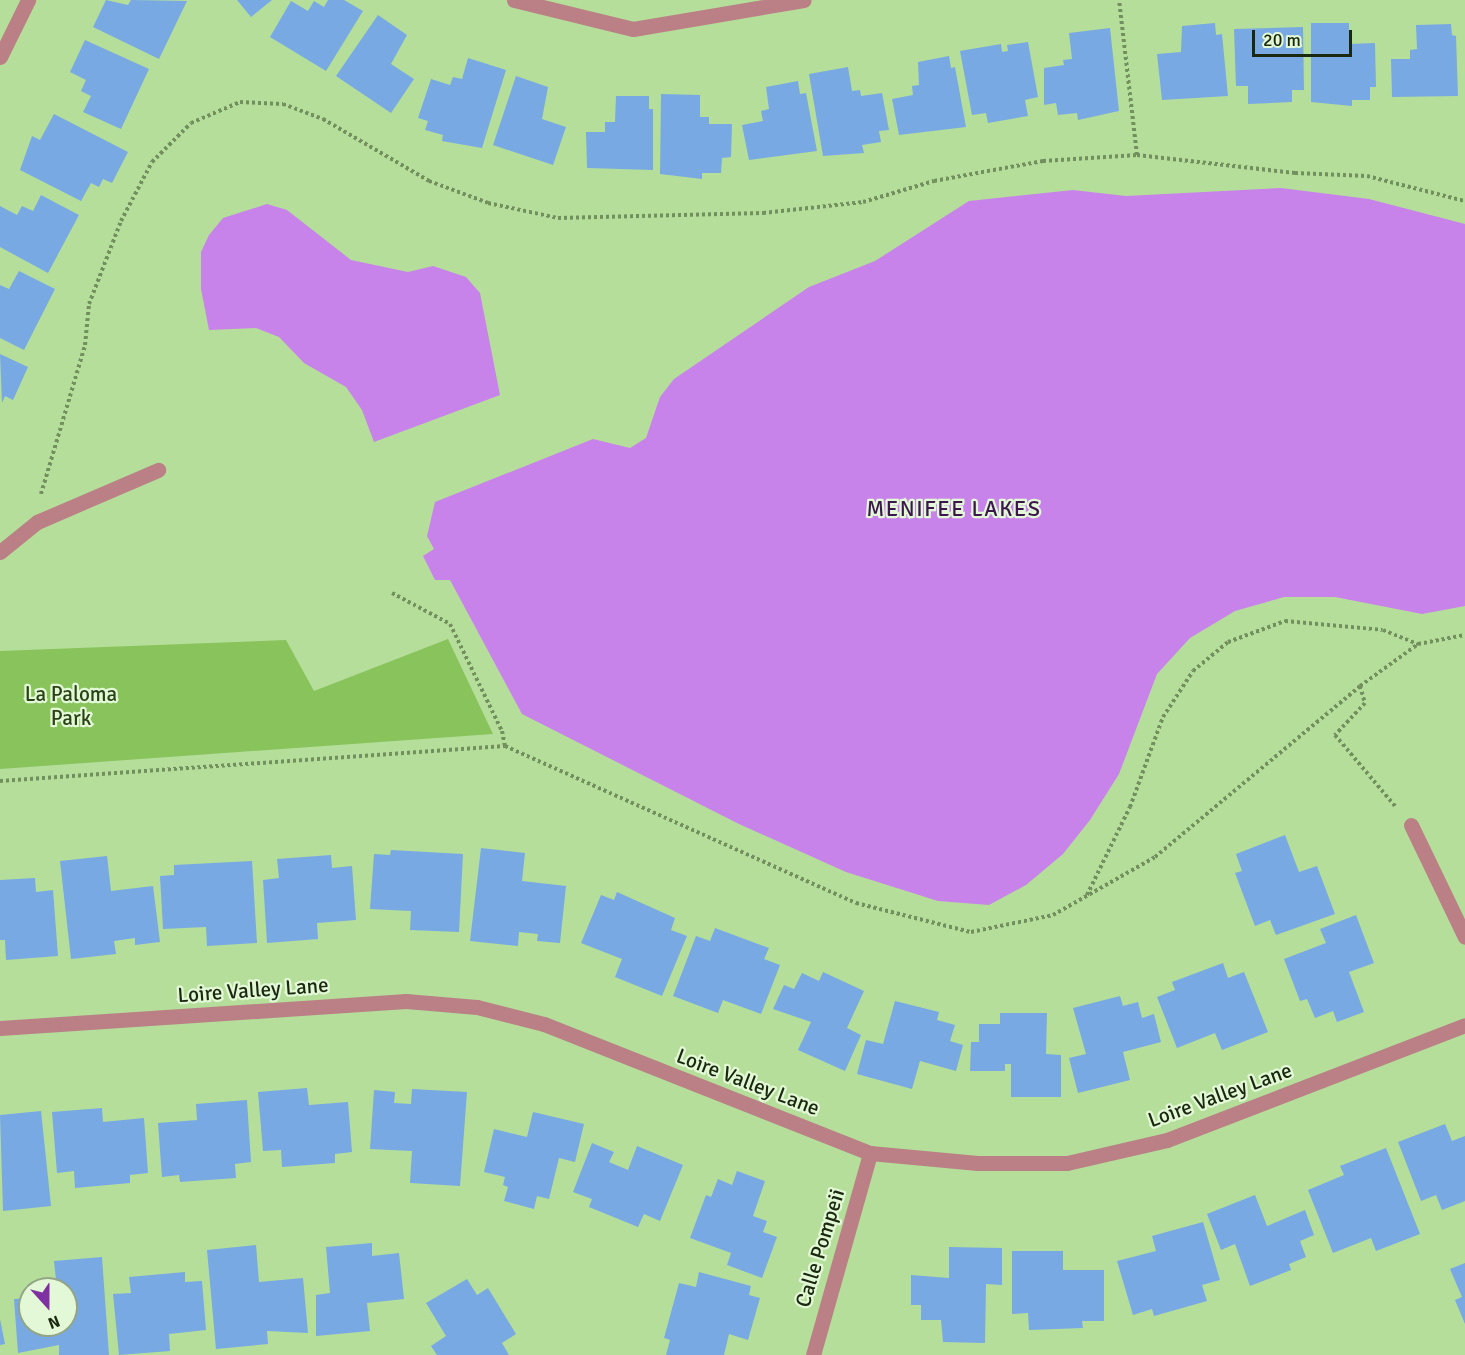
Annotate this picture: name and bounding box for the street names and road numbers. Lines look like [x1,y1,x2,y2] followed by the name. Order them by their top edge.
[177,972,329,1008] street label: Loire Valley Lane
[673,1043,823,1121] street label: Loire Valley Lane
[1145,1057,1295,1133] street label: Loire Valley Lane
[790,1186,850,1310] street label: Calle Pompeii

